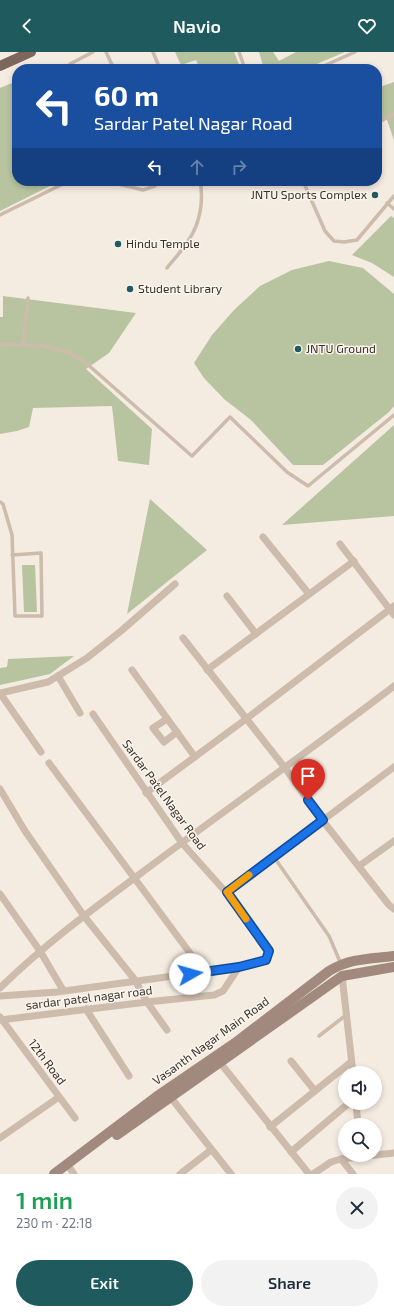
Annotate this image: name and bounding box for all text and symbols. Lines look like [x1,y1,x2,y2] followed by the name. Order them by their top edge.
[16,15,38,37] icon: back
[173,15,221,37] text: Navio
[356,15,378,37] icon: heart
[94,78,159,112] text: 60 m
[28,80,80,132] icon: left
[94,112,293,134] text: Sardar Patel Nagar Road
[144,156,166,178] icon: left
[186,156,208,178] icon: ahead
[228,156,250,178] icon: right
[251,187,368,201] place label: JNTU Sports Complex
[370,190,380,200] marker: JNTU Sports Complex
[126,236,200,250] place label: Hindu Temple
[113,239,123,249] marker: Hindu Temple
[138,281,223,295] place label: Student Library
[125,284,135,294] marker: Student Library
[306,341,376,355] place label: JNTU Ground
[293,344,303,354] marker: JNTU Ground
[120,737,209,852] street label: Sardar Patel Nagar Road
[291,759,325,800] pin
[297,765,319,787] icon: arrive
[169,953,211,995] position arrow
[25,982,153,1012] street label: sardar patel nagar road
[150,993,271,1087] street label: Vasanth Nagar Main Road
[26,1036,69,1087] street label: 12th Road
[338,1066,382,1162] map controls
[338,1066,382,1110] button: sound
[338,1118,382,1162] button: search
[16,1185,73,1214] text: 1 min
[336,1187,378,1229] button: close
[16,1215,92,1231] text: 230 m · 22:18
[16,1260,193,1306] button: Exit
[201,1260,378,1306] button: Share

